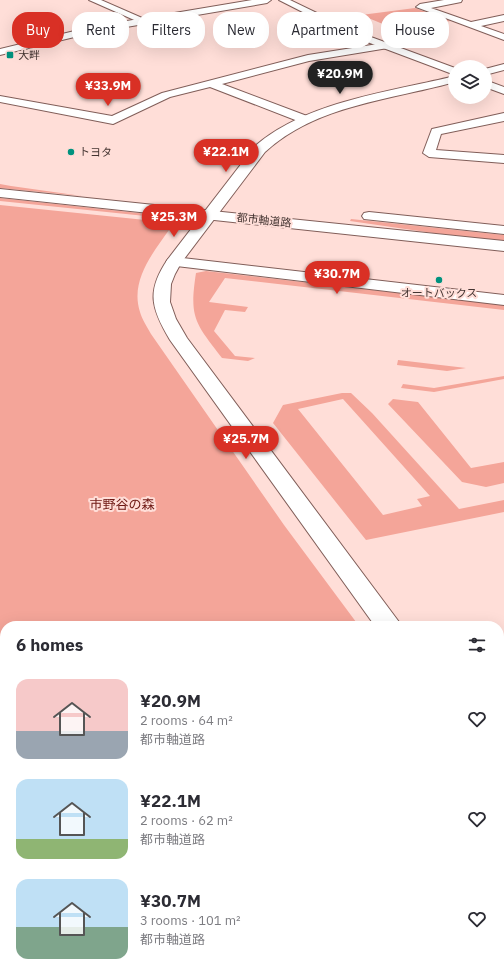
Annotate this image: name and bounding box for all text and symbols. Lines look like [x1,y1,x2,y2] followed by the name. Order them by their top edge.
[12,12,64,48] chip: Buy
[72,12,129,48] chip: Rent
[137,12,205,48] chip: Filters
[213,12,269,48] chip: New
[277,12,373,48] chip: Apartment
[381,12,449,48] chip: House
[18,48,40,62] place label: 大畔
[5,50,15,60] marker: 大畔
[448,60,492,104] map controls
[448,60,492,104] button: layers
[307,61,373,95] pin: ¥20.9M
[317,65,363,82] text: ¥20.9M
[75,73,141,107] pin: ¥33.9M
[85,77,131,94] text: ¥33.9M
[193,139,259,173] pin: ¥22.1M
[203,143,249,160] text: ¥22.1M
[79,145,112,159] place label: トヨタ
[66,147,76,157] marker: トヨタ
[141,204,207,238] pin: ¥25.3M
[151,208,197,225] text: ¥25.3M
[236,210,292,230] street label: 都市軸道路
[304,261,370,295] pin: ¥30.7M
[314,265,360,282] text: ¥30.7M
[434,275,444,285] marker: オートバックス
[401,286,477,300] place label: オートバックス
[213,426,279,460] pin: ¥25.7M
[223,430,269,447] text: ¥25.7M
[89,496,155,513] park label: 市野谷の森
[16,634,83,656] text: 6 homes
[466,634,488,656] icon: filters
[140,690,201,712] text: ¥20.9M
[48,695,96,743] icon: home
[466,708,488,730] icon: heart
[140,712,233,729] text: 2 rooms · 64 m²
[140,731,205,748] text: 都市軸道路
[140,790,201,812] text: ¥22.1M
[48,795,96,843] icon: home
[466,808,488,830] icon: heart
[140,812,233,829] text: 2 rooms · 62 m²
[140,831,205,848] text: 都市軸道路
[140,890,201,912] text: ¥30.7M
[48,895,96,943] icon: home
[466,908,488,930] icon: heart
[140,912,241,929] text: 3 rooms · 101 m²
[140,931,205,948] text: 都市軸道路

